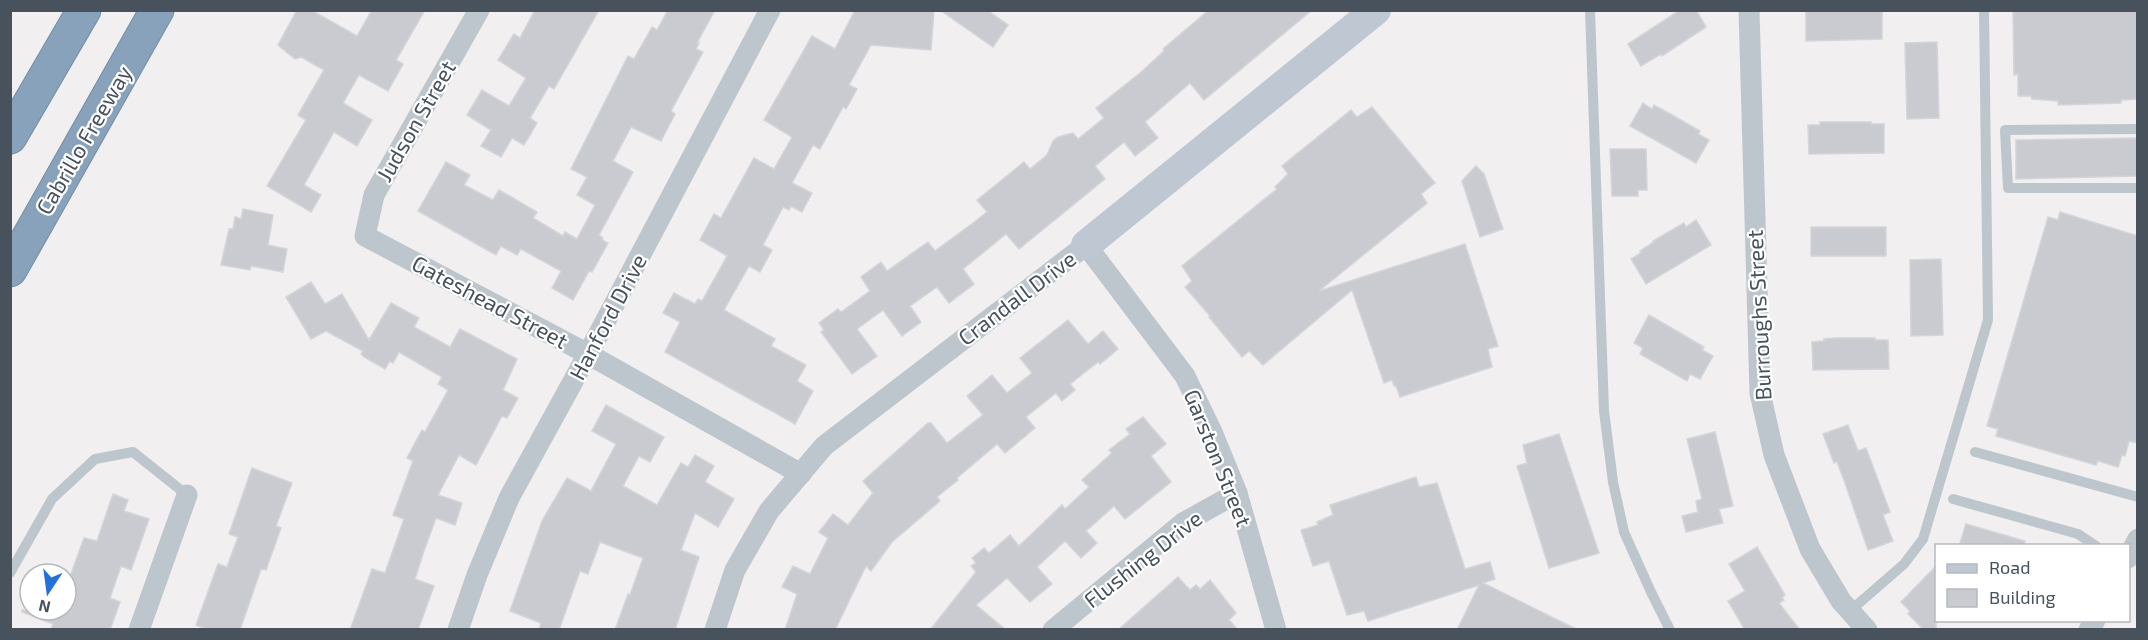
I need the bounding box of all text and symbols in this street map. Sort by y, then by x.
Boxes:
street label: Judson Street [370,55,460,186]
street label: Cabrillo Freeway [30,60,136,218]
street label: Burroughs Street [1741,229,1775,401]
street label: Crandall Drive [952,245,1080,350]
street label: Gateshead Street [408,249,573,353]
street label: Hanford Drive [563,249,651,384]
street label: Garston Street [1180,385,1258,530]
street label: Flushing Drive [1078,504,1207,612]
legend [1935,544,2130,622]
text: Road [1989,556,2030,578]
north arrow [18,562,78,622]
text: Building [1989,586,2056,608]
text: N [37,597,52,618]

